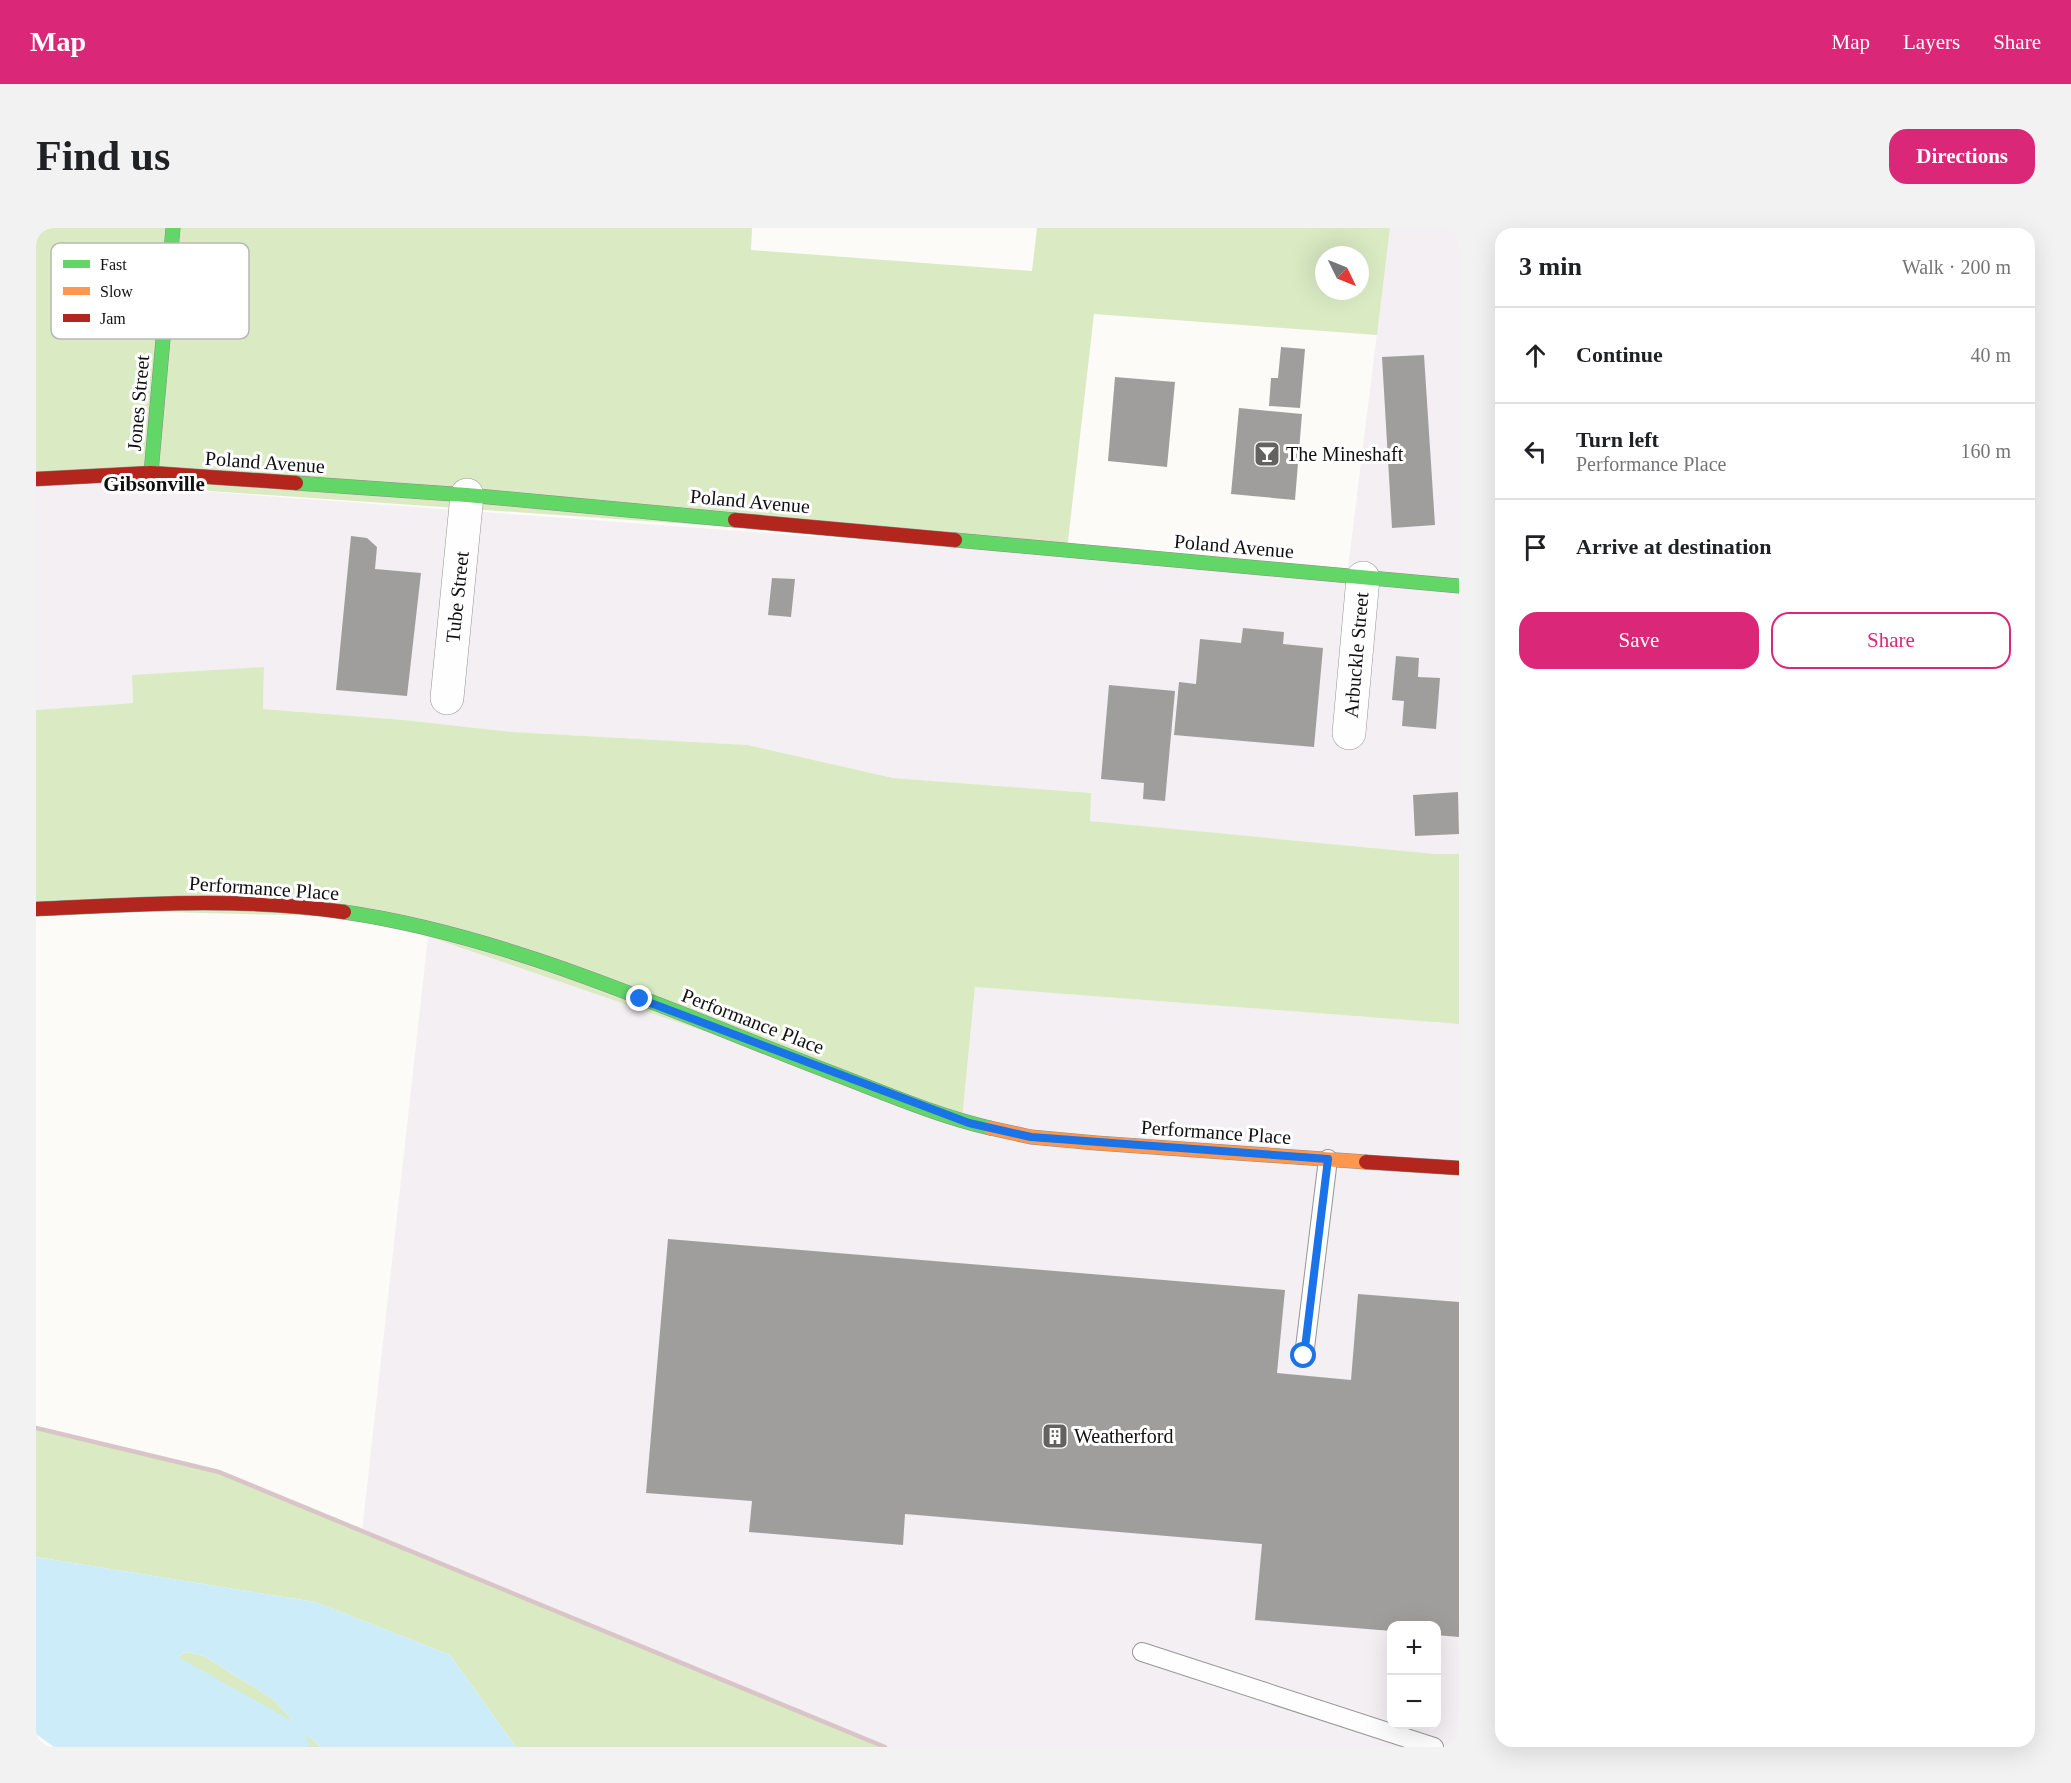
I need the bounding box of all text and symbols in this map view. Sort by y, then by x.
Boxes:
text: Map [30,26,86,57]
text: Map [1832,30,1870,54]
text: Layers [1903,30,1960,54]
text: Share [1993,30,2041,54]
button: Directions [1889,129,2035,184]
text: Find us [36,133,170,179]
legend [51,243,249,339]
north arrow [1315,246,1369,300]
text: 3 min [1519,252,1582,281]
text: Fast [100,256,127,273]
text: Walk · 200 m [1902,256,2011,278]
text: Slow [100,283,133,300]
text: Jam [100,310,126,327]
icon: ahead [1519,339,1552,372]
text: Continue [1576,342,1663,367]
text: 40 m [1970,344,2011,366]
street label: Jones Street [123,354,153,452]
text: Turn left [1576,427,1659,452]
icon: left [1519,435,1552,468]
bar icon: The Mineshaft [1252,439,1282,469]
text: 160 m [1960,440,2011,462]
place label: The Mineshaft [1286,443,1404,465]
street label: Poland Avenue [204,447,326,477]
text: Performance Place [1576,453,1726,475]
district label: Gibsonville [103,472,205,496]
street label: Poland Avenue [689,485,811,517]
street label: Poland Avenue [1173,530,1295,562]
icon: arrive [1519,531,1552,564]
text: Arrive at destination [1576,534,1772,559]
street label: Tube Street [441,550,473,644]
street label: Arbuckle Street [1340,591,1372,719]
button: Save [1519,612,1759,669]
button: Share [1771,612,2011,669]
street label: Performance Place [188,872,340,904]
street label: Performance Place [679,984,827,1058]
route end [626,985,652,1011]
street label: Performance Place [1140,1116,1292,1148]
route start [1290,1342,1316,1368]
building icon: Weatherford [1040,1421,1070,1451]
place label: Weatherford [1074,1425,1173,1447]
map controls [1387,1621,1441,1729]
button: + [1387,1621,1441,1675]
button: − [1387,1675,1441,1729]

